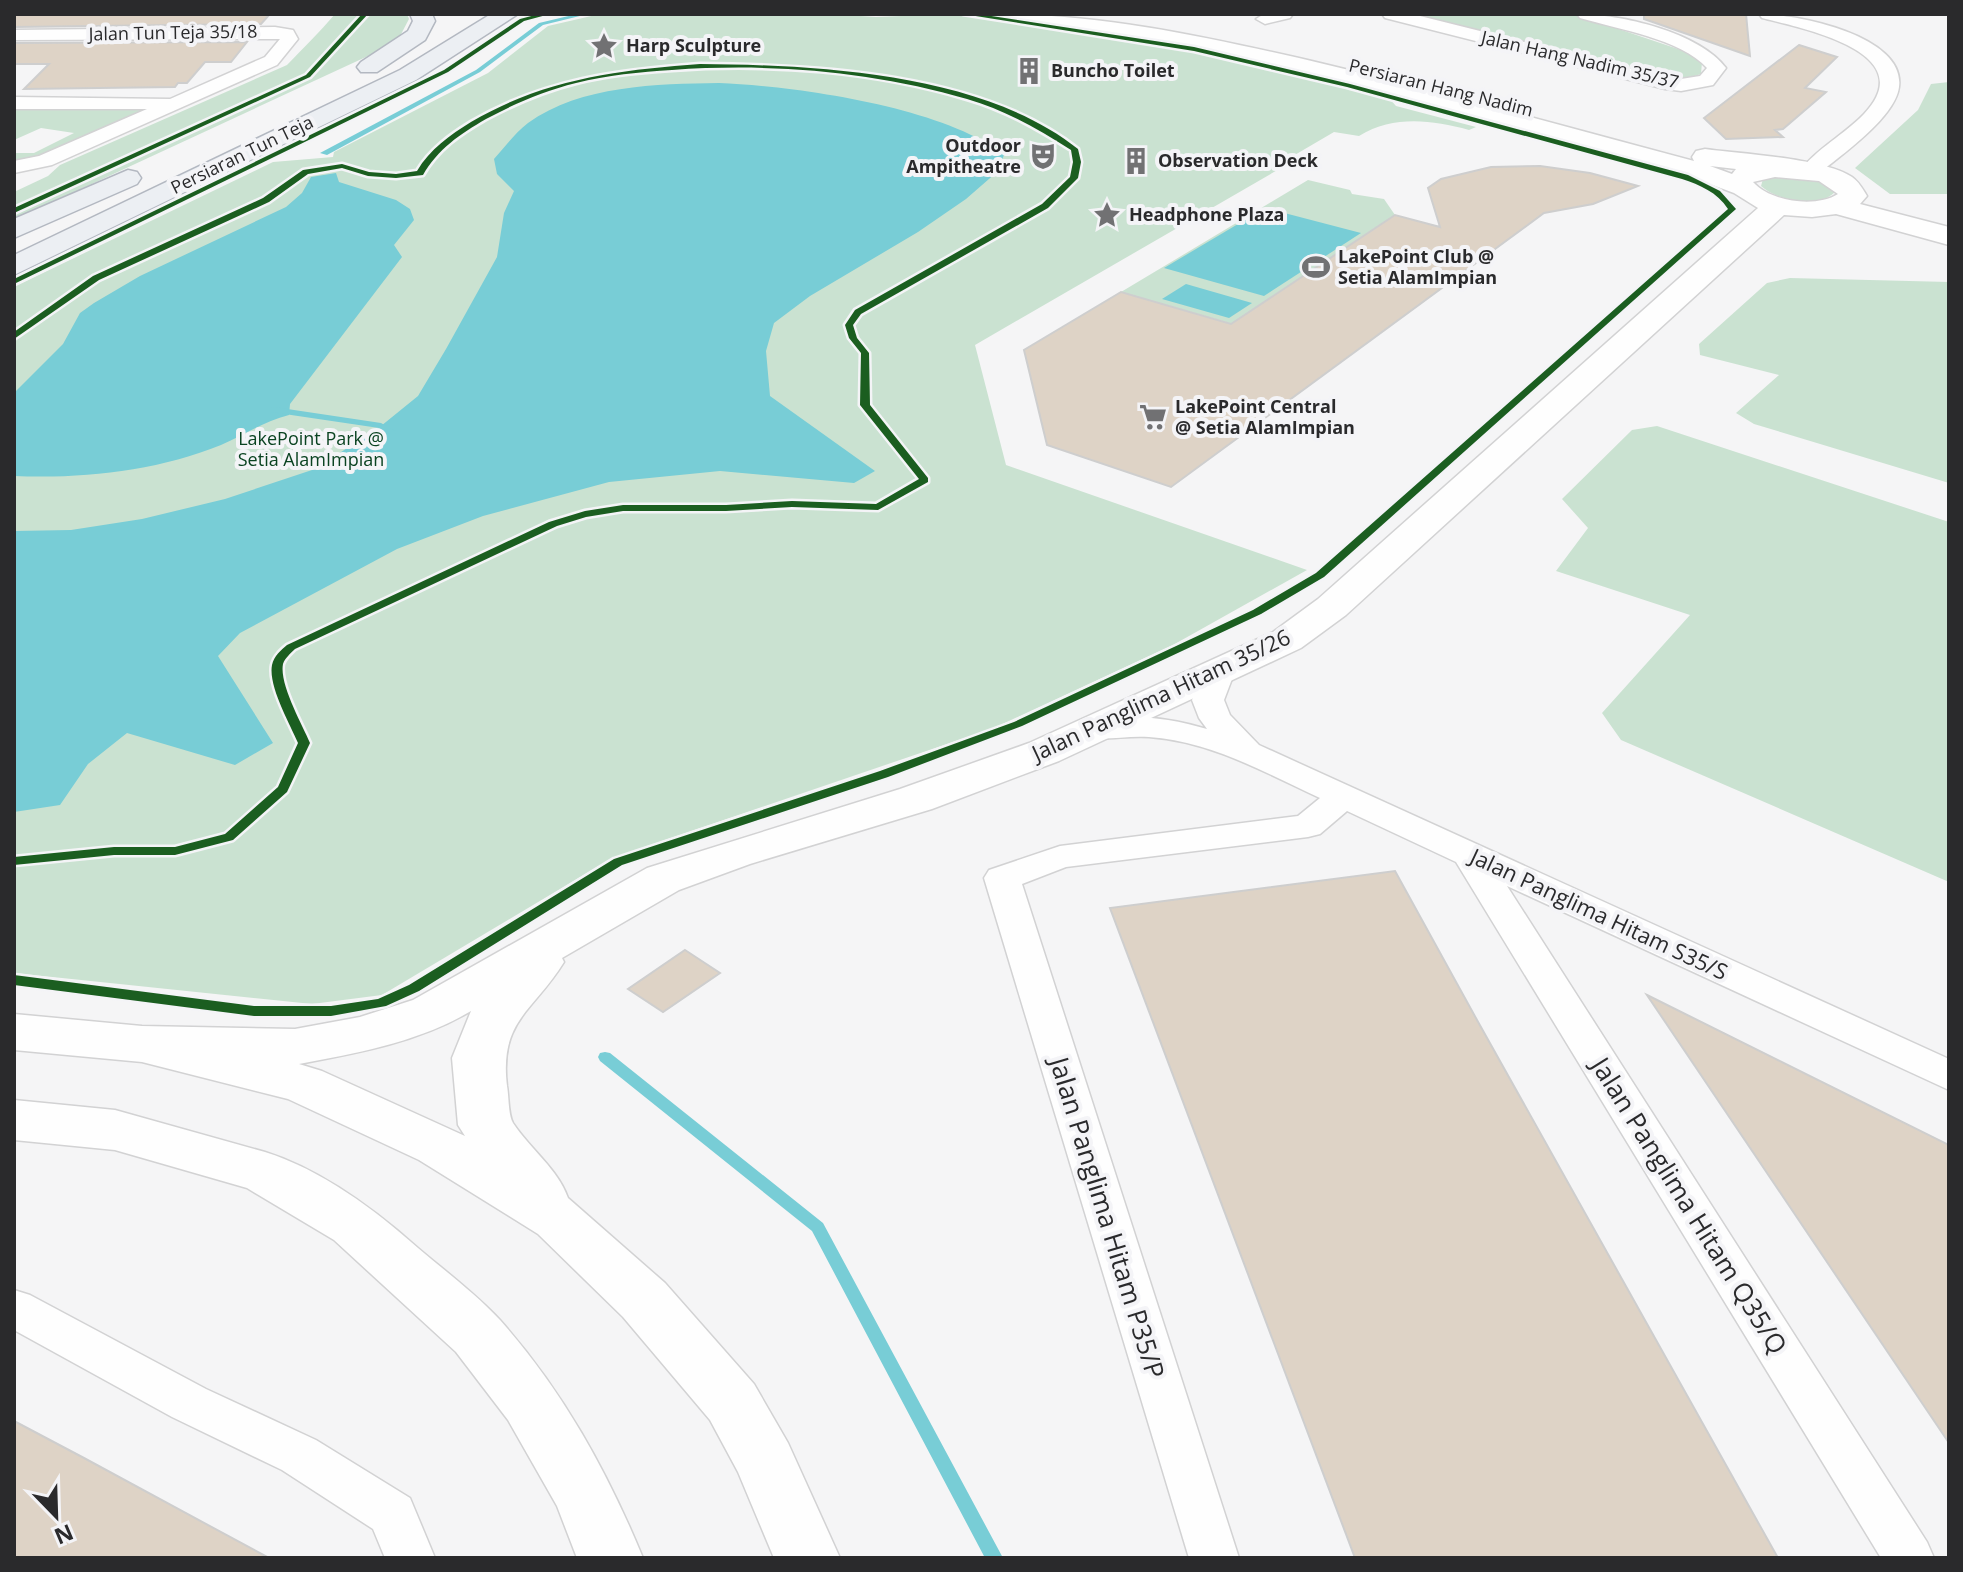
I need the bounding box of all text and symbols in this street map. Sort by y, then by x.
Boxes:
street label: Jalan Tun Teja 35/18 [86,19,258,46]
street label: Jalan Hang Nadim 35/37 [1477,24,1681,93]
place icon: Harp Sculpture [589,31,619,61]
place label: Harp Sculpture [626,33,761,57]
street label: Persiaran Hang Nadim [1347,53,1536,122]
building icon: Buncho Toilet [1014,56,1044,86]
place label: Buncho Toilet [1051,58,1175,82]
street label: Persiaran Tun Teja [166,109,317,199]
place label: Outdoor Ampitheatre [906,133,1021,178]
theatre icon: Outdoor Ampitheatre [1028,141,1058,171]
building icon: Observation Deck [1121,146,1151,176]
place label: Observation Deck [1158,148,1319,172]
place icon: Headphone Plaza [1092,200,1122,230]
place label: Headphone Plaza [1129,202,1285,226]
place label: LakePoint Club @ Setia AlamImpian [1338,244,1497,289]
sports icon: LakePoint Club @ Setia AlamImpian [1301,252,1331,282]
place label: LakePoint Central @ Setia AlamImpian [1175,394,1355,439]
supermarket icon: LakePoint Central @ Setia AlamImpian [1138,402,1168,432]
park label: LakePoint Park @ Setia AlamImpian [238,426,384,471]
street label: Jalan Panglima Hitam 35/26 [1025,621,1295,768]
street label: Jalan Panglima Hitam S35/S [1464,839,1733,986]
street label: Jalan Panglima Hitam Q35/Q [1582,1048,1796,1361]
street label: Jalan Panglima Hitam P35/P [1041,1050,1174,1383]
north arrow [16,1476,96,1556]
text: N [50,1518,78,1553]

